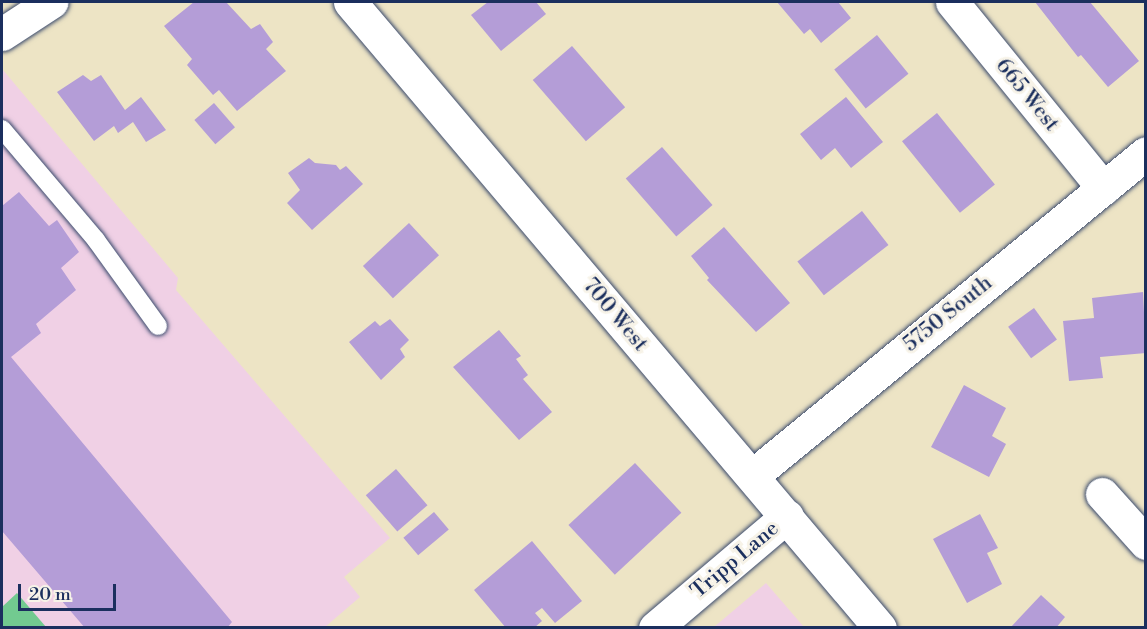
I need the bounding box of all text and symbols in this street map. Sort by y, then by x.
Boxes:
street label: 665 West [990,53,1064,137]
street label: 5750 South [899,271,997,357]
street label: 700 West [577,273,653,357]
street label: Tripp Lane [686,516,784,604]
scale bar [21,572,118,610]
text: 20 m [29,583,71,606]

